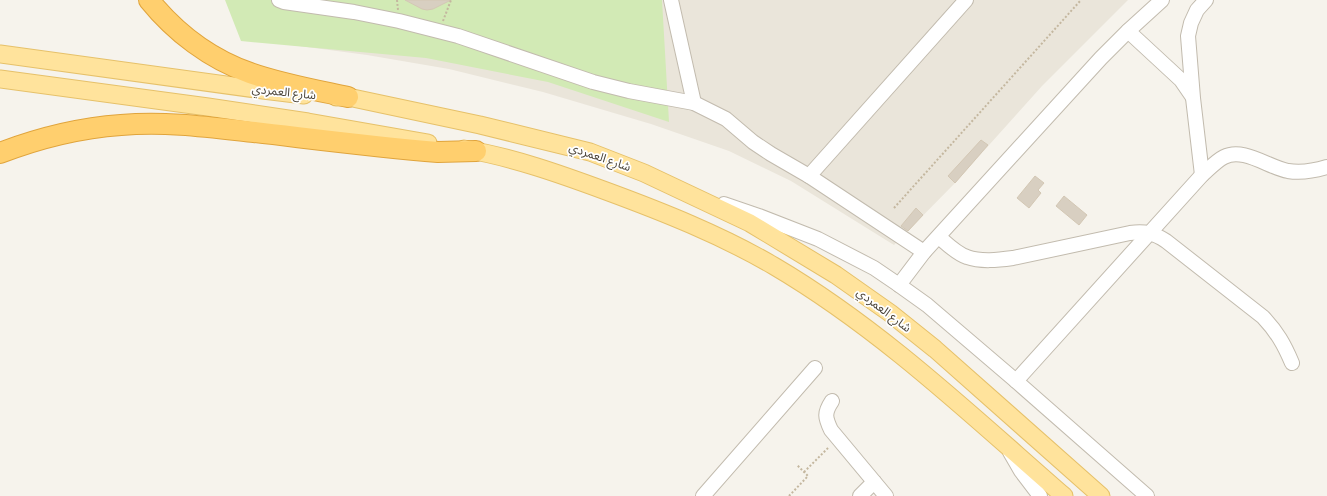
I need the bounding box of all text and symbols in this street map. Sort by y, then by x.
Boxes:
street label: شارع العمردي [251,82,317,105]
street label: شارع العمردي [566,140,633,177]
street label: شارع العمردي [852,285,914,337]

